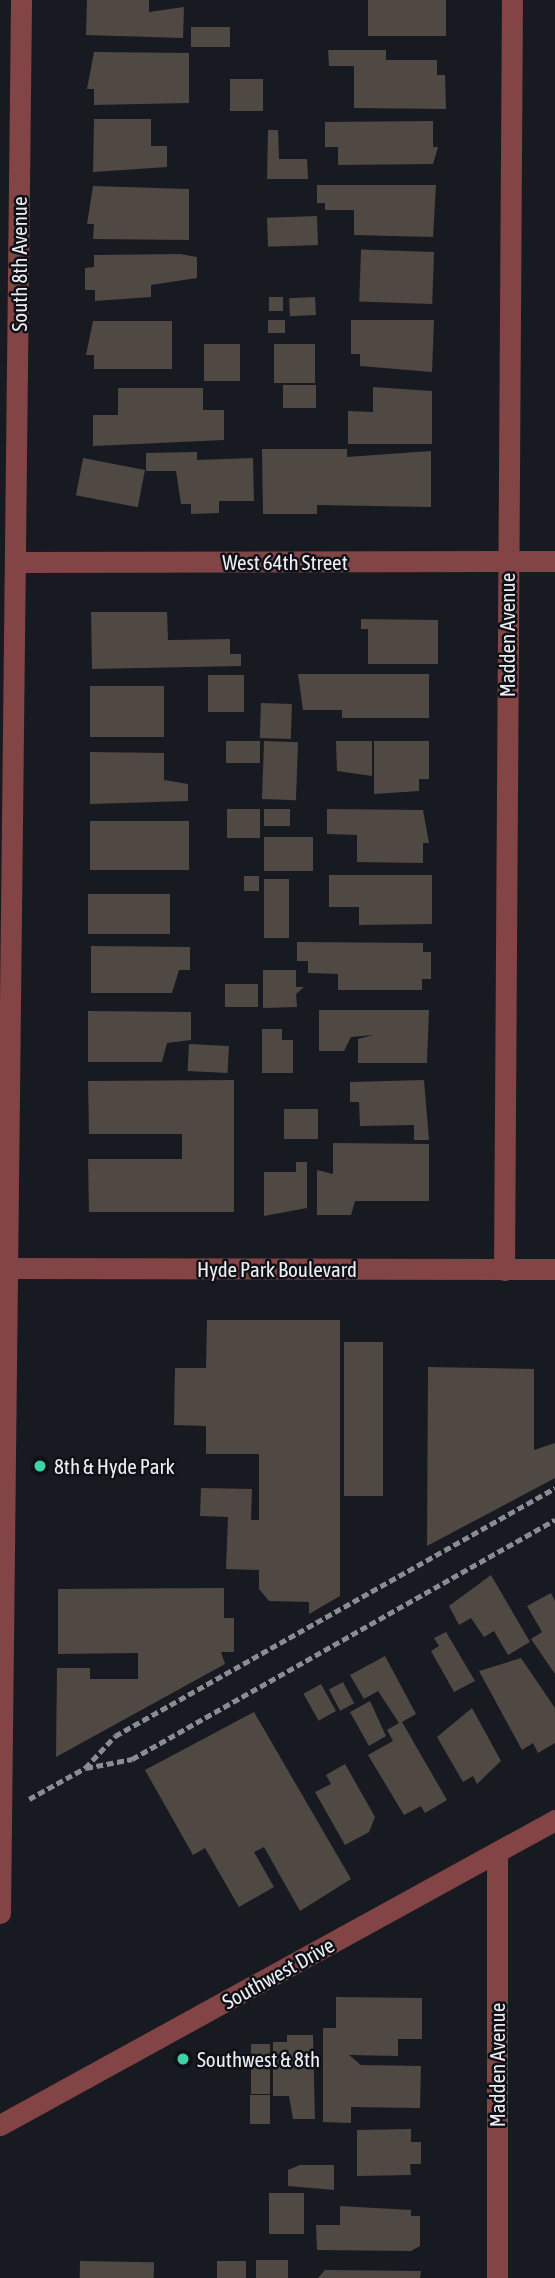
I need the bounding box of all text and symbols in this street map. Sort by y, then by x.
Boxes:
street label: South 8th Avenue [6,196,32,332]
street label: West 64th Street [222,549,348,575]
street label: Madden Avenue [494,573,520,697]
street label: Hyde Park Boulevard [197,1256,357,1282]
place label: 8th & Hyde Park [54,1453,175,1479]
marker: 8th & Hyde Park [32,1458,48,1474]
street label: Southwest Drive [218,1932,338,2014]
street label: Madden Avenue [484,2003,510,2127]
place label: Southwest & 8th [197,2046,320,2072]
marker: Southwest & 8th [175,2051,191,2067]

